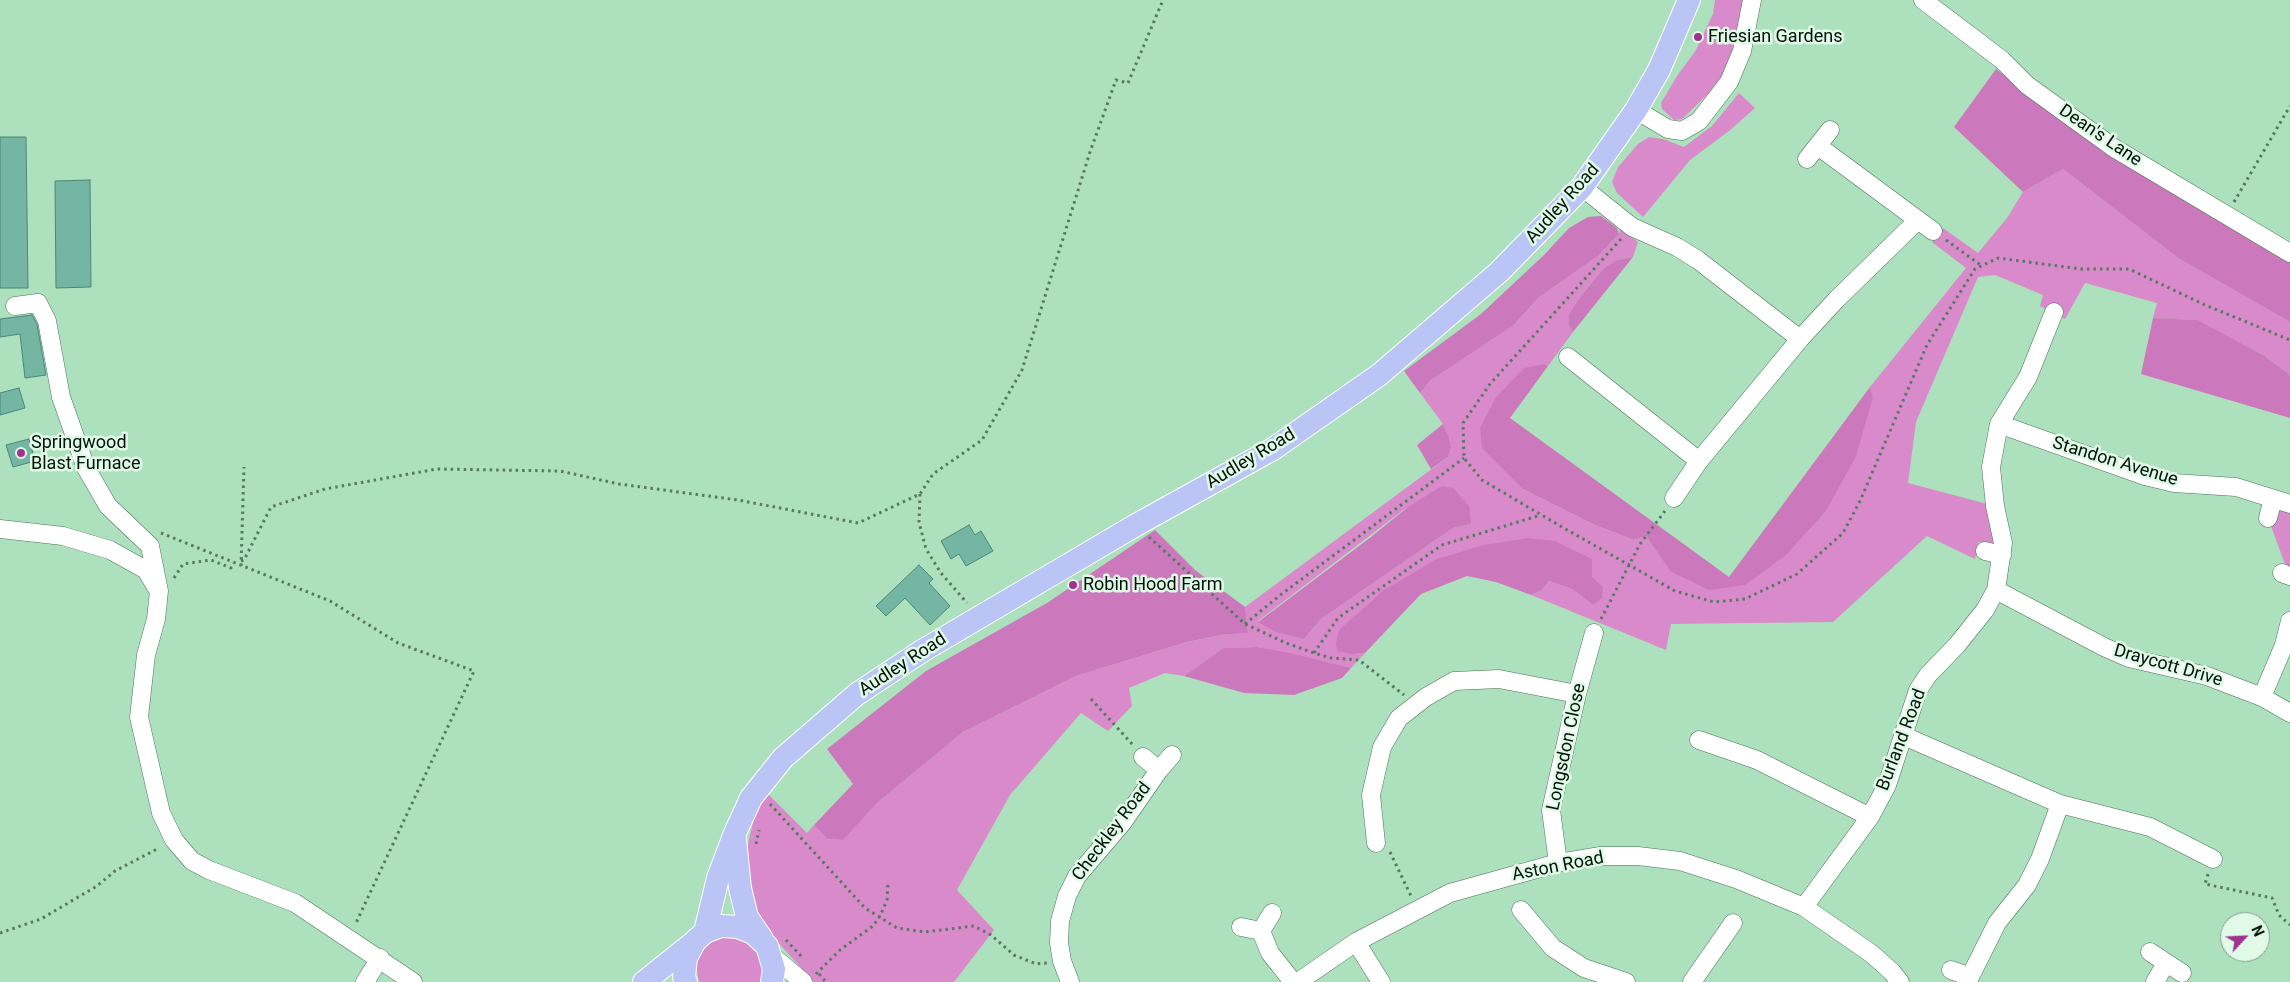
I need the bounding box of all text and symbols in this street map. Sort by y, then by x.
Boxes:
place label: Friesian Gardens [1708,26,1843,48]
marker: Friesian Gardens [1692,31,1704,43]
street label: Dean's Lane [2054,100,2146,172]
street label: Audley Road [1522,160,1604,248]
street label: Audley Road [1203,424,1299,494]
place label: Springwood Blast Furnace [31,432,141,474]
street label: Standon Avenue [2050,433,2180,491]
marker: Springwood Blast Furnace [15,447,27,459]
place label: Robin Hood Farm [1083,574,1223,596]
marker: Robin Hood Farm [1067,579,1079,591]
street label: Audley Road [855,629,951,701]
street label: Draycott Drive [2111,640,2225,692]
street label: Longsdon Close [1543,682,1591,812]
street label: Burland Road [1873,686,1931,794]
street label: Checkley Road [1068,778,1156,886]
street label: Aston Road [1510,848,1606,886]
north arrow [2220,912,2270,962]
text: N [2248,923,2267,939]

